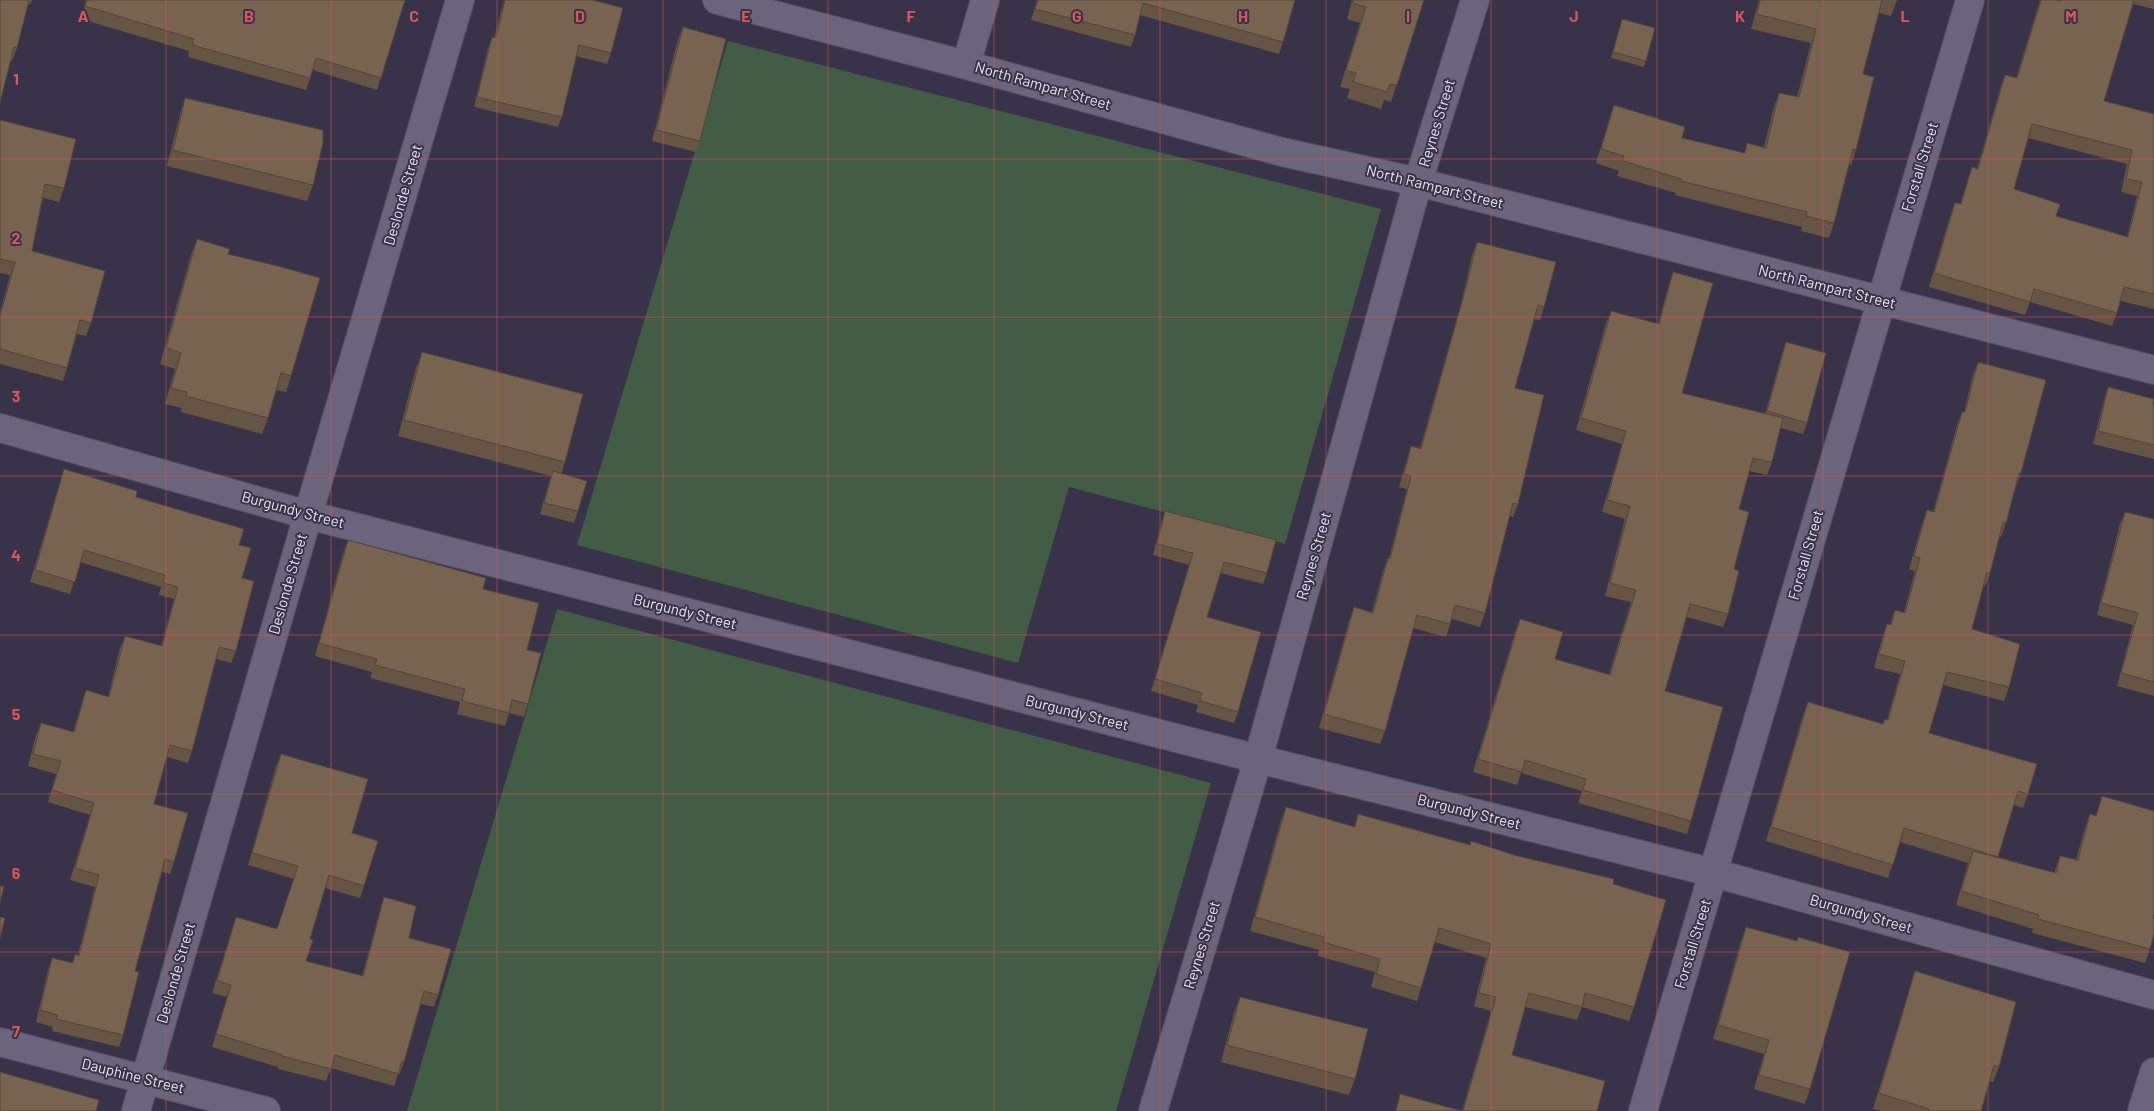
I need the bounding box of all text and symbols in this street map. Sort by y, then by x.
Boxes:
text: A [78,6,89,25]
text: B [244,6,254,25]
text: C [409,6,419,25]
text: D [575,6,585,25]
text: E [741,6,751,25]
text: F [907,6,916,25]
text: G [1072,6,1082,25]
text: H [1238,6,1248,25]
text: I [1406,6,1410,25]
text: J [1569,6,1579,25]
text: K [1735,6,1745,25]
text: L [1900,6,1910,25]
text: M [2065,6,2077,25]
street label: North Rampart Street [973,57,1113,113]
text: 1 [13,69,19,88]
street label: Reynes Street [1414,77,1458,169]
street label: Forstall Street [1897,120,1941,214]
street label: Deslonde Street [379,142,425,247]
street label: North Rampart Street [1365,160,1506,212]
text: 2 [12,228,21,247]
street label: North Rampart Street [1757,260,1898,312]
text: 3 [12,386,20,405]
street label: Burgundy Street [240,487,347,531]
street label: Forstall Street [1784,508,1826,602]
street label: Reynes Street [1292,510,1334,602]
street label: Deslonde Street [264,531,310,636]
text: 4 [11,545,21,564]
street label: Burgundy Street [632,590,739,633]
street label: Burgundy Street [1024,691,1131,734]
text: 5 [12,704,21,723]
street label: Burgundy Street [1416,790,1523,833]
text: 6 [12,863,21,882]
street label: Burgundy Street [1808,890,1915,936]
street label: Forstall Street [1670,897,1714,991]
street label: Reynes Street [1179,899,1223,991]
street label: Deslonde Street [152,920,198,1025]
text: 7 [12,1021,20,1040]
street label: Dauphine Street [80,1054,186,1096]

